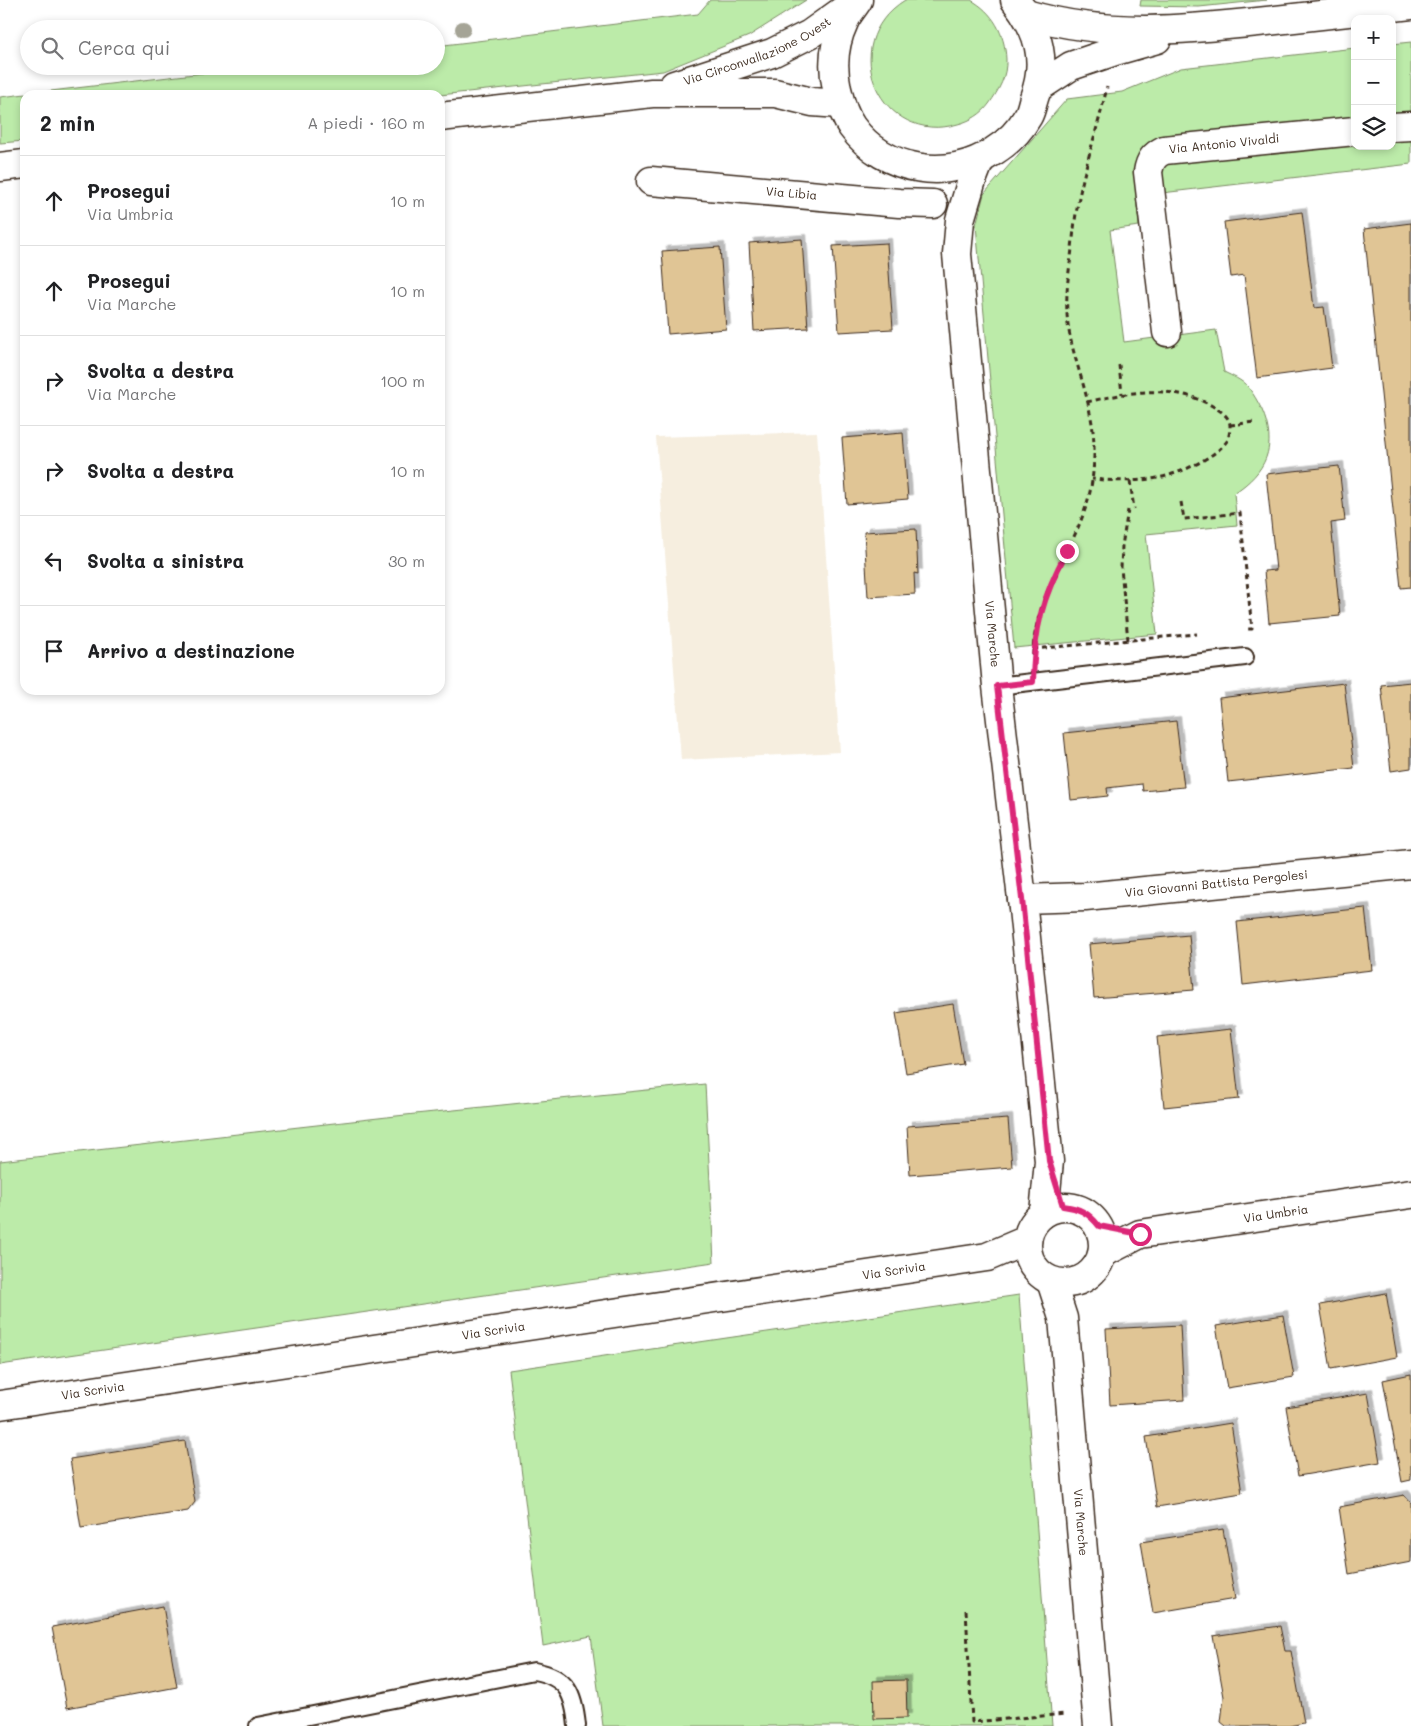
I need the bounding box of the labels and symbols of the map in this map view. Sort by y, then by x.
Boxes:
street label: Via Circonvallazione Ovest [681,13,834,88]
street label: Via Antonio Vivaldi [1168,130,1280,156]
street label: Via Libia [765,182,818,203]
route end [1056,540,1079,563]
street label: Via Marche [982,600,1004,668]
street label: Via Giovanni Battista Pergolesi [1124,866,1308,900]
street label: Via Umbria [1242,1200,1309,1226]
route start [1129,1223,1152,1246]
street label: Via Scrivia [861,1257,927,1283]
street label: Via Scrivia [461,1317,526,1343]
street label: Via Scrivia [60,1377,126,1403]
street label: Via Marche [1071,1488,1092,1556]

